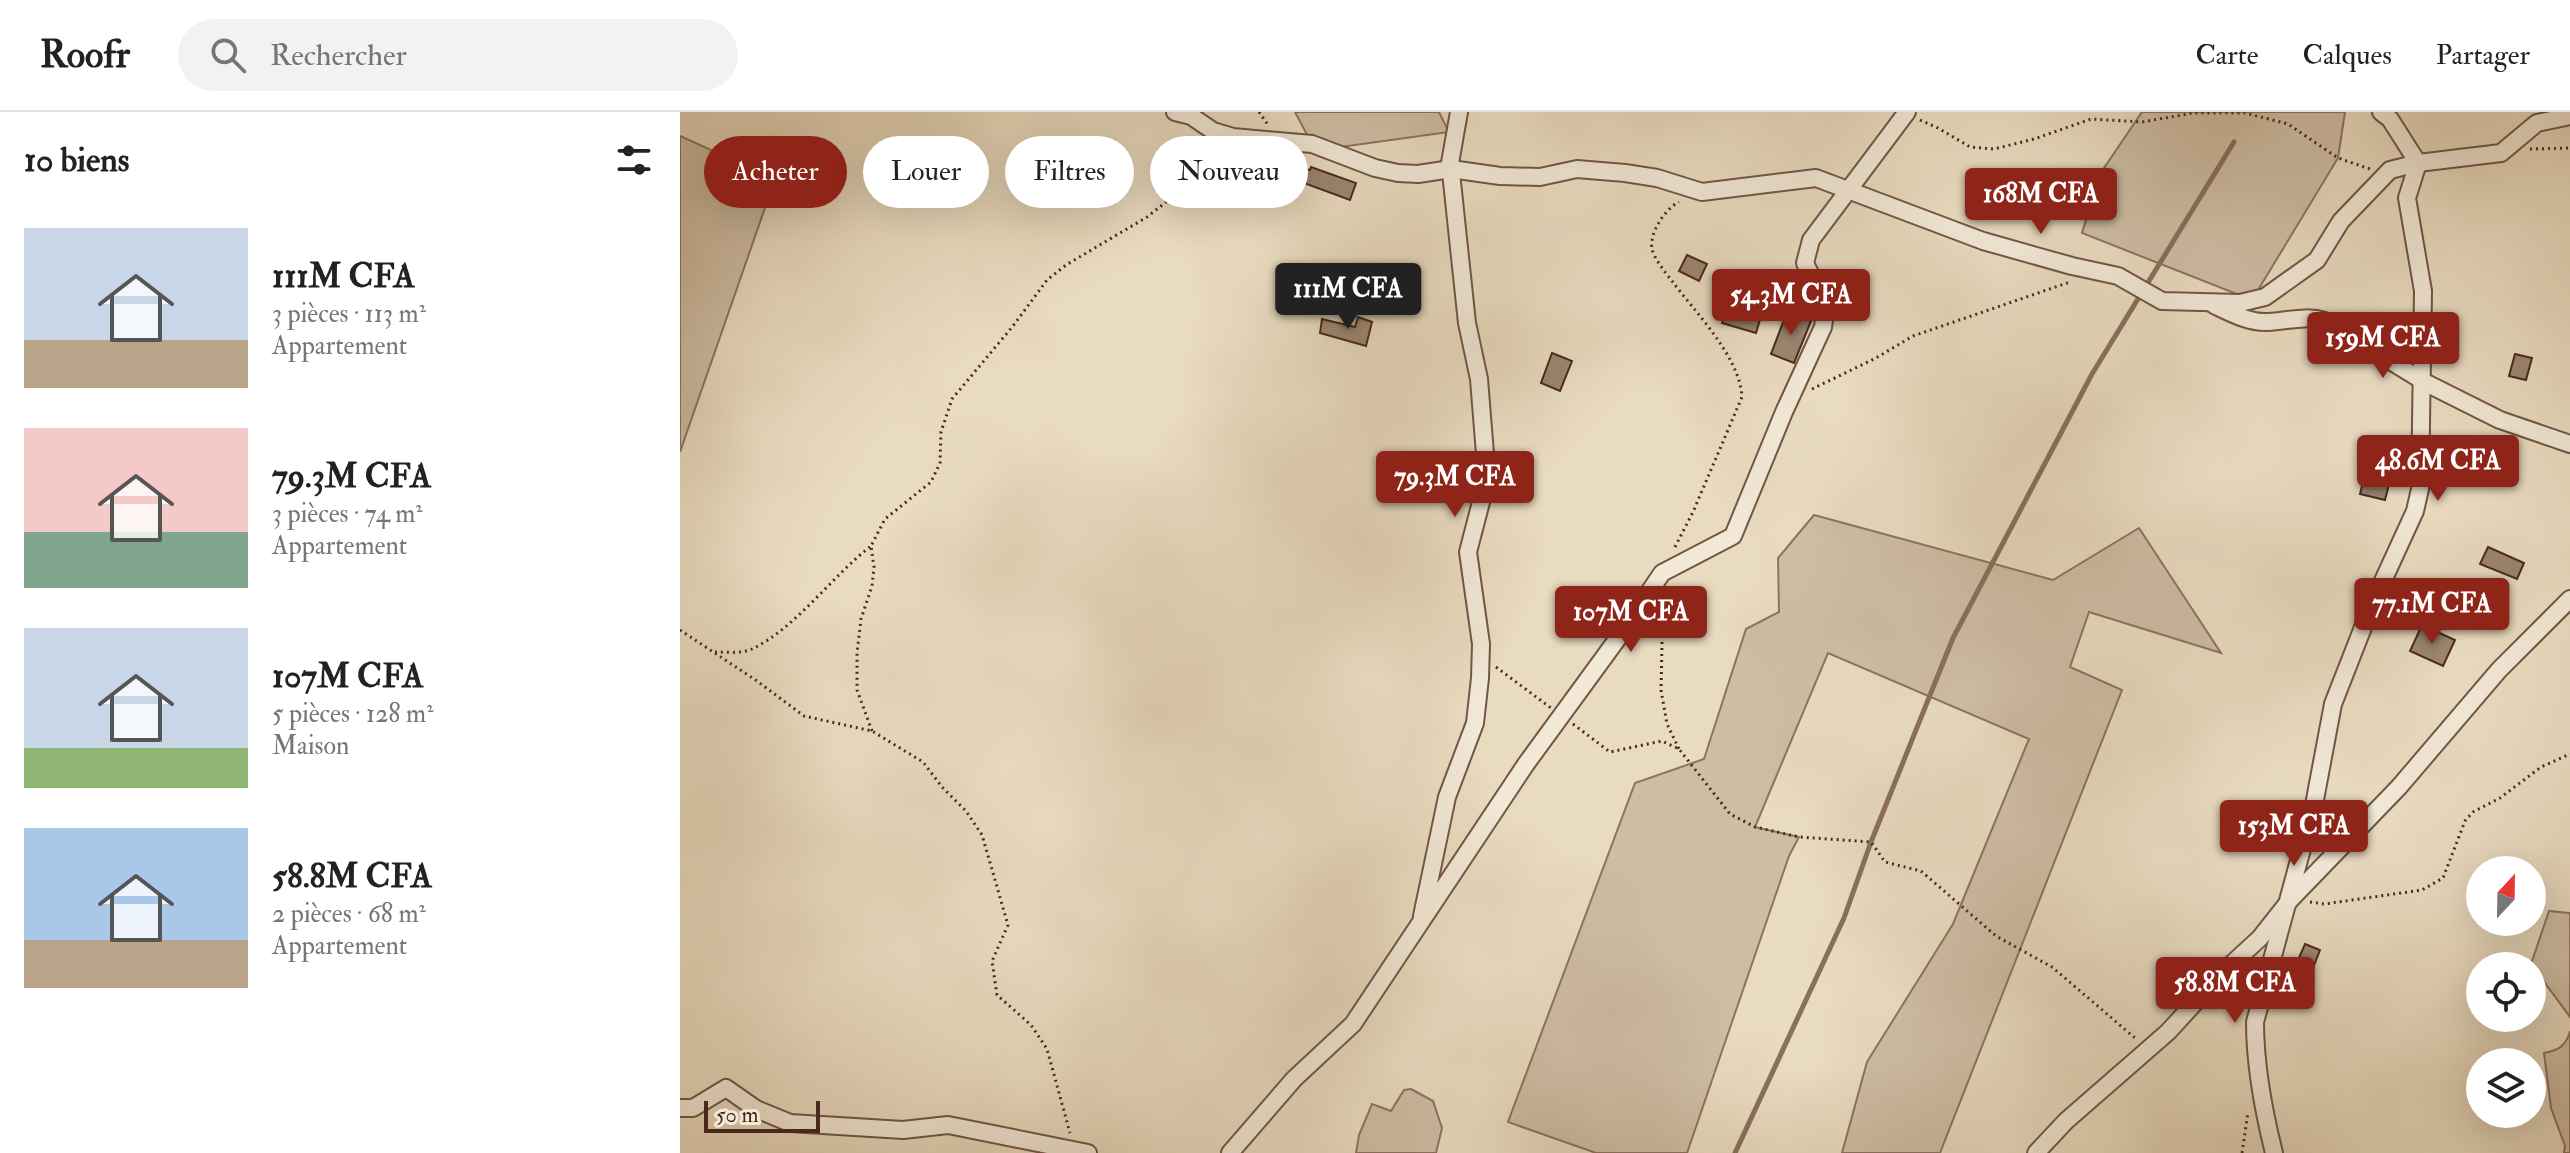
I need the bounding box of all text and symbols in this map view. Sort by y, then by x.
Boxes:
search box [178,19,738,91]
text: Roofr [40,31,130,79]
icon: search [206,33,250,77]
text: Rechercher [270,37,407,74]
text: Carte [2195,38,2259,73]
text: Calques [2303,38,2392,73]
text: Partager [2436,38,2530,73]
chip: Acheter [704,136,847,208]
chip: Louer [863,136,989,208]
chip: Filtres [1005,136,1134,208]
chip: Nouveau [1150,136,1308,208]
icon: filters [612,138,656,182]
text: 10 biens [24,139,129,182]
pin: 168M CFA [1958,168,2124,236]
text: 168M CFA [1983,178,2099,210]
text: 111M CFA [272,255,415,298]
icon: home [88,260,184,356]
pin: 111M CFA [1265,263,1431,331]
pin: 54.3M CFA [1699,269,1883,337]
text: 111M CFA [1293,273,1403,305]
text: 54.3M CFA [1730,279,1852,311]
text: 3 pièces · 113 m² [272,298,426,330]
pin: 159M CFA [2300,312,2466,380]
text: 159M CFA [2325,322,2441,354]
text: Appartement [272,330,407,362]
pin: 48.6M CFA [2346,435,2530,503]
text: 48.6M CFA [2375,445,2501,477]
pin: 79.3M CFA [1363,451,1547,519]
text: 79.3M CFA [272,455,431,498]
icon: home [88,460,184,556]
text: 79.3M CFA [1394,461,1516,493]
text: 3 pièces · 74 m² [272,498,423,530]
text: Appartement [272,530,407,562]
pin: 77.1M CFA [2340,578,2524,646]
pin: 107M CFA [1548,586,1714,654]
text: 77.1M CFA [2372,588,2492,620]
text: 107M CFA [1573,596,1689,628]
text: 107M CFA [272,655,424,698]
icon: home [88,660,184,756]
text: 5 pièces · 128 m² [272,698,434,730]
text: Maison [272,730,349,762]
pin: 153M CFA [2211,800,2377,868]
text: 153M CFA [2238,810,2350,842]
text: 58.8M CFA [272,855,432,898]
north arrow [2466,856,2546,936]
map controls [2466,856,2546,1128]
icon: home [88,860,184,956]
text: 2 pièces · 68 m² [272,898,426,930]
text: Appartement [272,930,407,962]
button: locate [2466,952,2546,1032]
pin: 58.8M CFA [2143,957,2327,1025]
text: 58.8M CFA [2174,967,2296,999]
button: layers [2466,1048,2546,1128]
scale bar [704,1097,820,1133]
text: 50 m [716,1101,758,1129]

